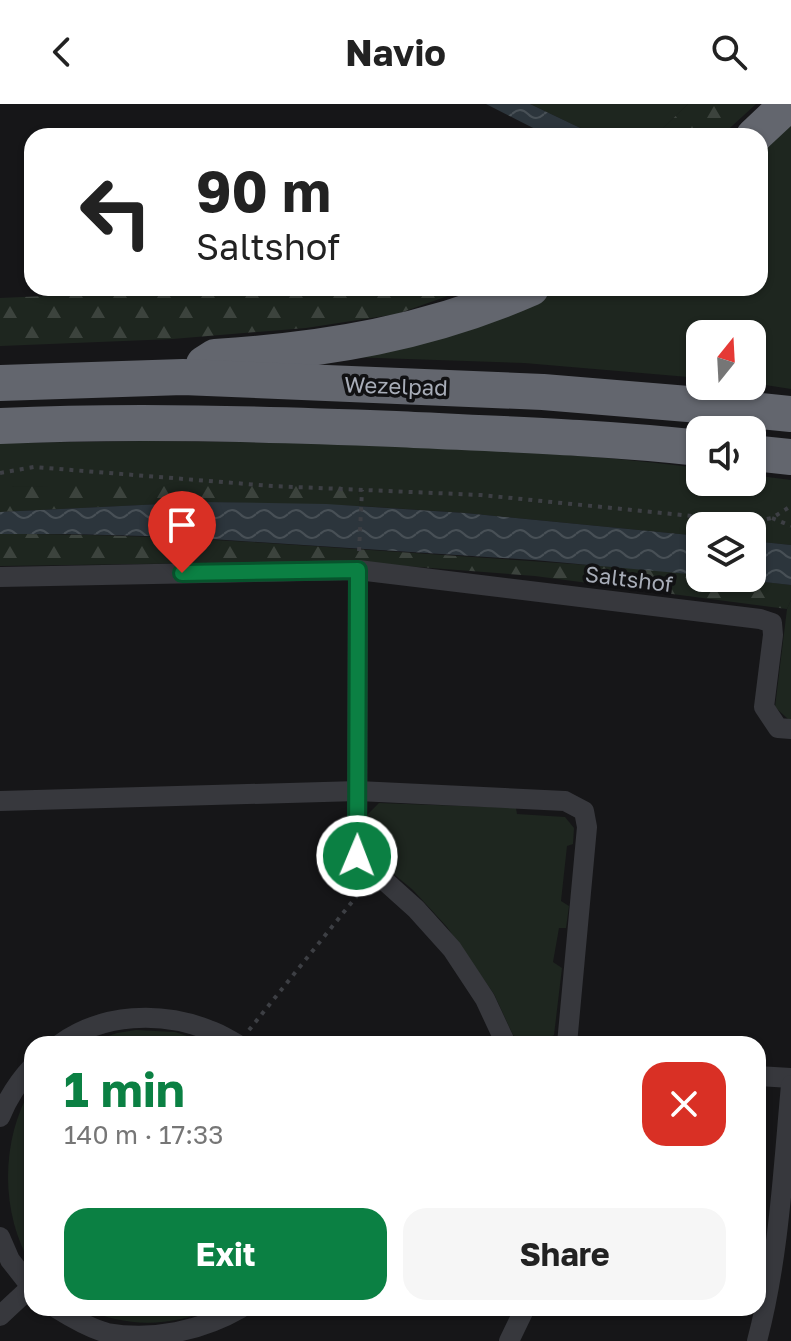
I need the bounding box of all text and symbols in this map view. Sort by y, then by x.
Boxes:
icon: back [40,30,84,74]
icon: search [707,30,751,74]
text: Navio [345,31,446,74]
text: 90 m [196,157,331,224]
icon: left [64,160,168,264]
text: Saltshof [196,225,340,268]
north arrow [686,320,766,400]
map controls [686,320,766,592]
street label: Wezelpad [344,370,448,401]
button: sound [686,416,766,496]
pin [148,491,216,573]
icon: arrive [160,503,204,547]
button: layers [686,512,766,592]
street label: Saltshof [584,560,674,597]
position arrow [315,814,399,898]
text: 1 min [64,1060,185,1118]
button: close [642,1062,726,1146]
text: 140 m · 17:33 [64,1119,224,1150]
button: Exit [64,1208,387,1300]
button: Share [403,1208,726,1300]

